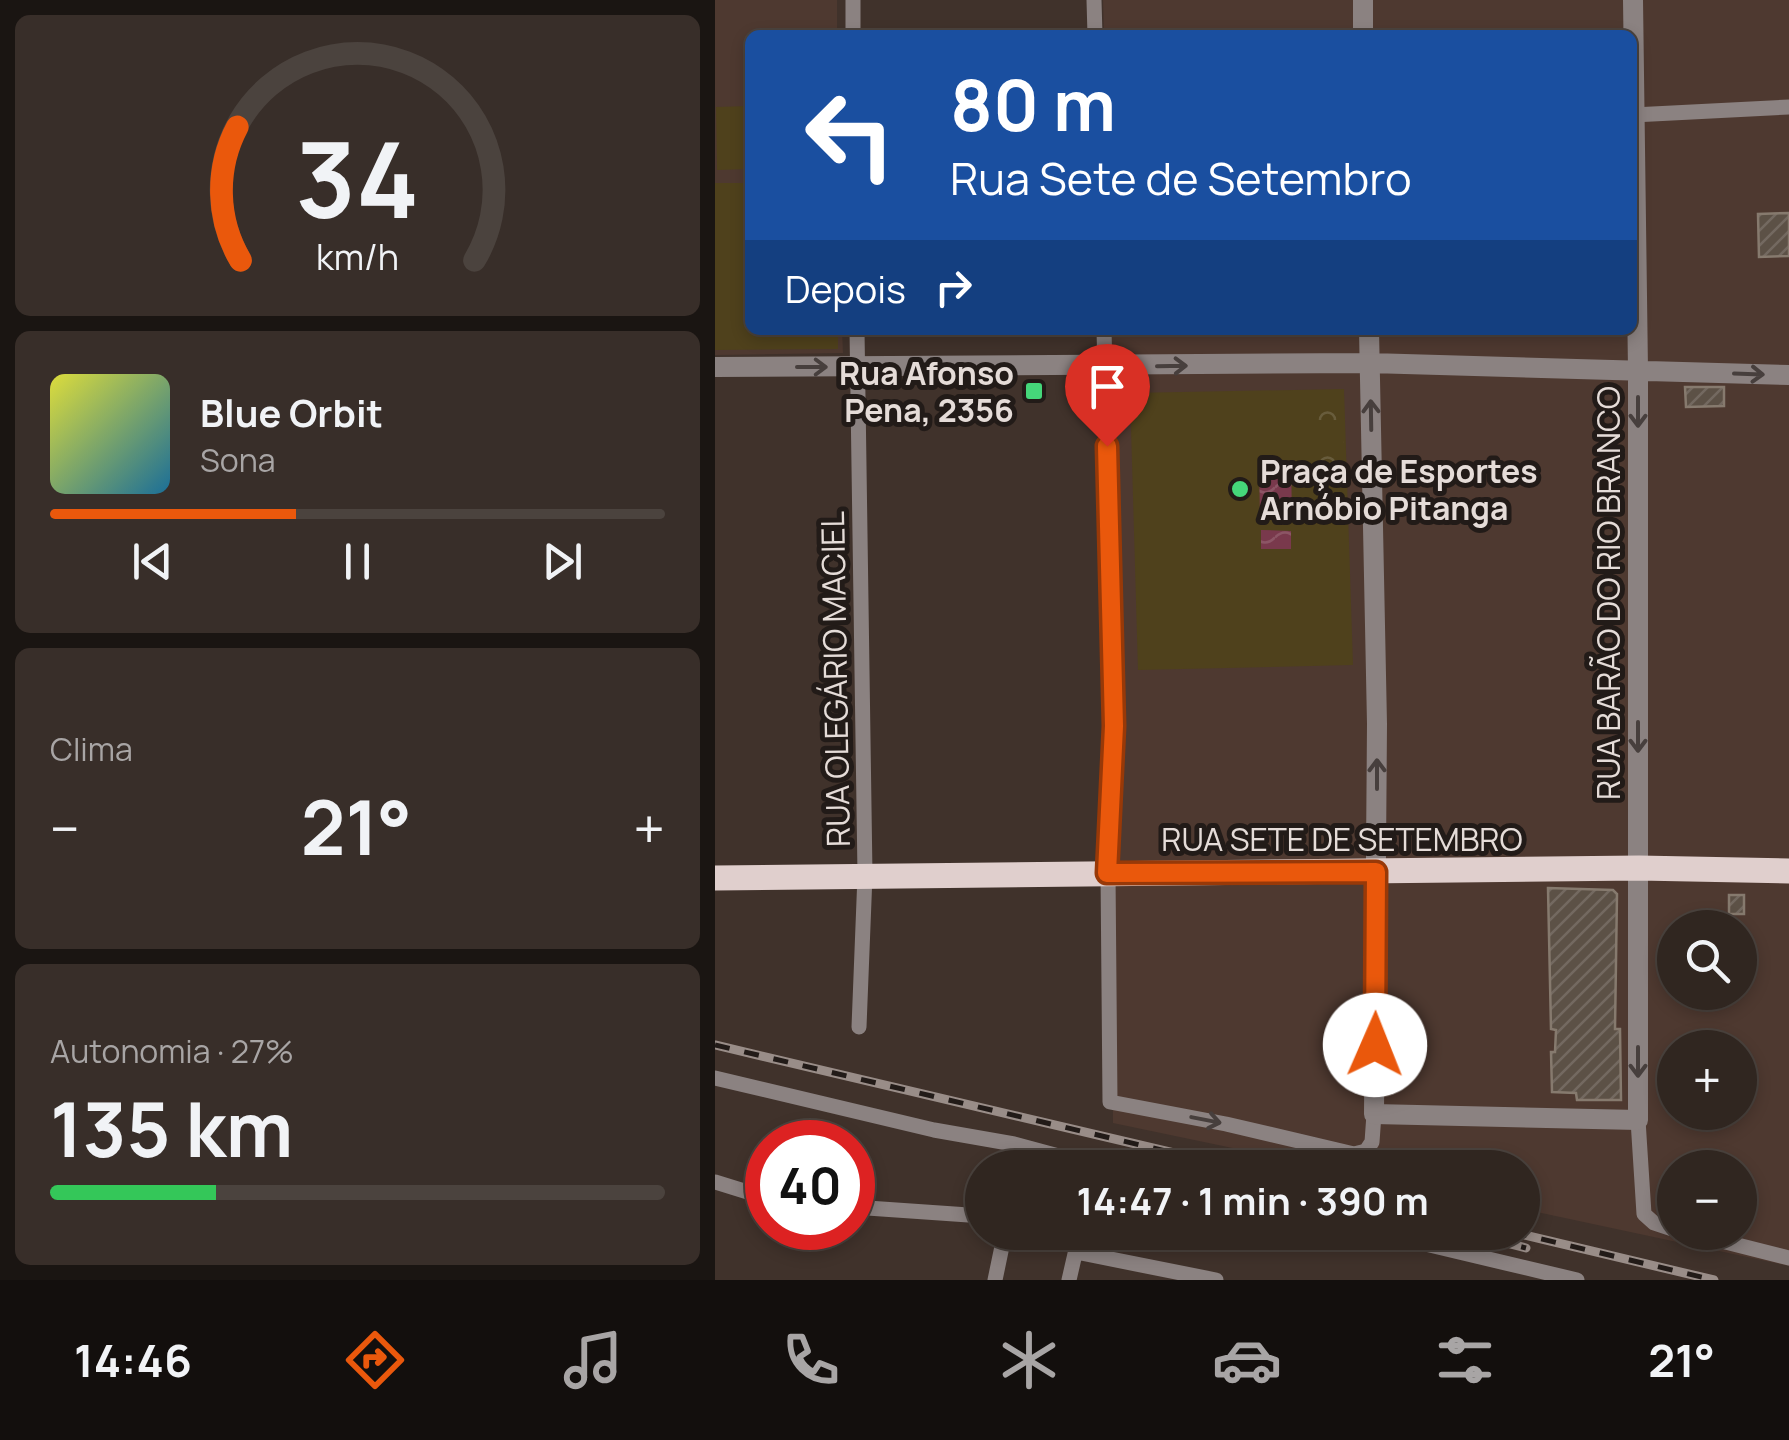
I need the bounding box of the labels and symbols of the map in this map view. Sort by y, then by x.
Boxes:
pin [1065,344,1150,447]
place label: Rua Afonso Pena, 2356 [839,351,1014,432]
one-way arrow [1156,356,1188,375]
one-way arrow [796,358,828,376]
one-way arrow [1732,364,1764,383]
marker: Rua Afonso Pena, 2356 [1023,380,1045,402]
street label: RUA BARÃO DO RIO BRANCO [1586,386,1630,800]
one-way arrow [1628,396,1648,428]
one-way arrow [1362,399,1380,432]
place label: Praça de Esportes Arnóbio Pitanga [1260,449,1538,530]
marker: Praça de Esportes Arnóbio Pitanga [1229,478,1251,500]
street label: RUA OLEGÁRIO MACIEL [810,511,860,847]
one-way arrow [1628,720,1648,753]
one-way arrow [1368,759,1386,792]
street label: RUA SETE DE SETEMBRO [1161,817,1523,861]
position arrow [1323,993,1427,1097]
one-way arrow [1628,1046,1648,1078]
one-way arrow [1189,1111,1222,1130]
speed limit sign: 40 [745,1120,875,1250]

